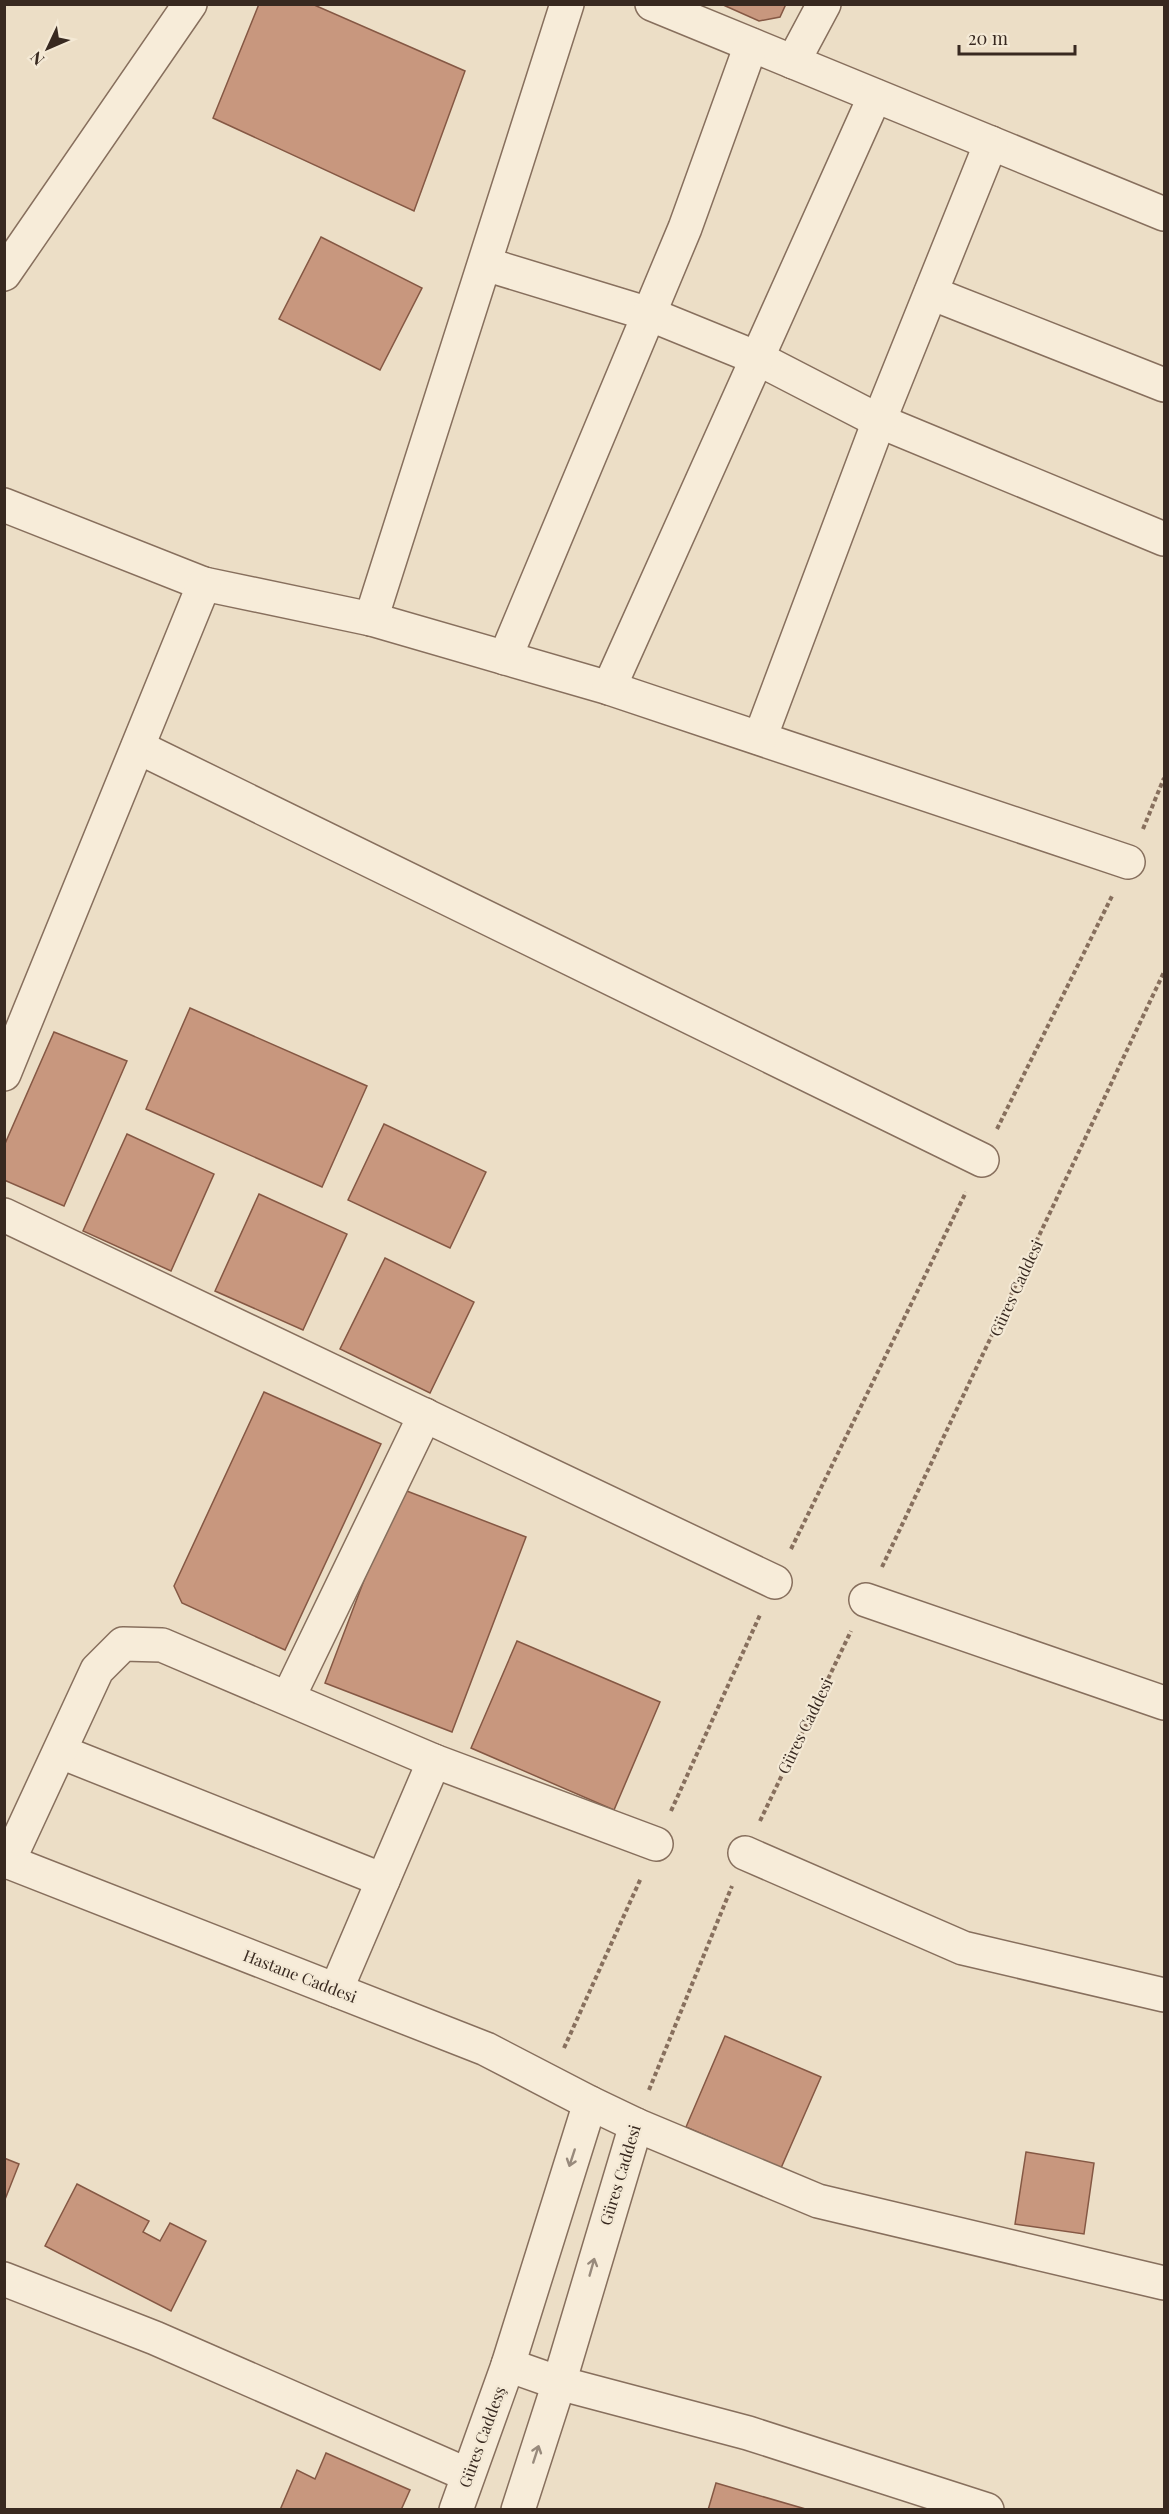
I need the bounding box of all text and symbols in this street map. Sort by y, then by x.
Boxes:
north arrow [18,18,78,78]
scale bar [959,18,1074,56]
text: 20 m [968,26,1008,50]
text: N [25,47,48,70]
street label: Güres Caddesi [984,1236,1047,1339]
street label: Güres Caddesi [772,1674,837,1777]
street label: Hastane Caddesi [240,1944,360,2007]
street label: Güres Caddesi [594,2122,645,2228]
one-way arrow [565,2148,576,2167]
one-way arrow [587,2258,598,2277]
street label: Güres Caddesş [453,2383,510,2490]
one-way arrow [531,2445,542,2464]

